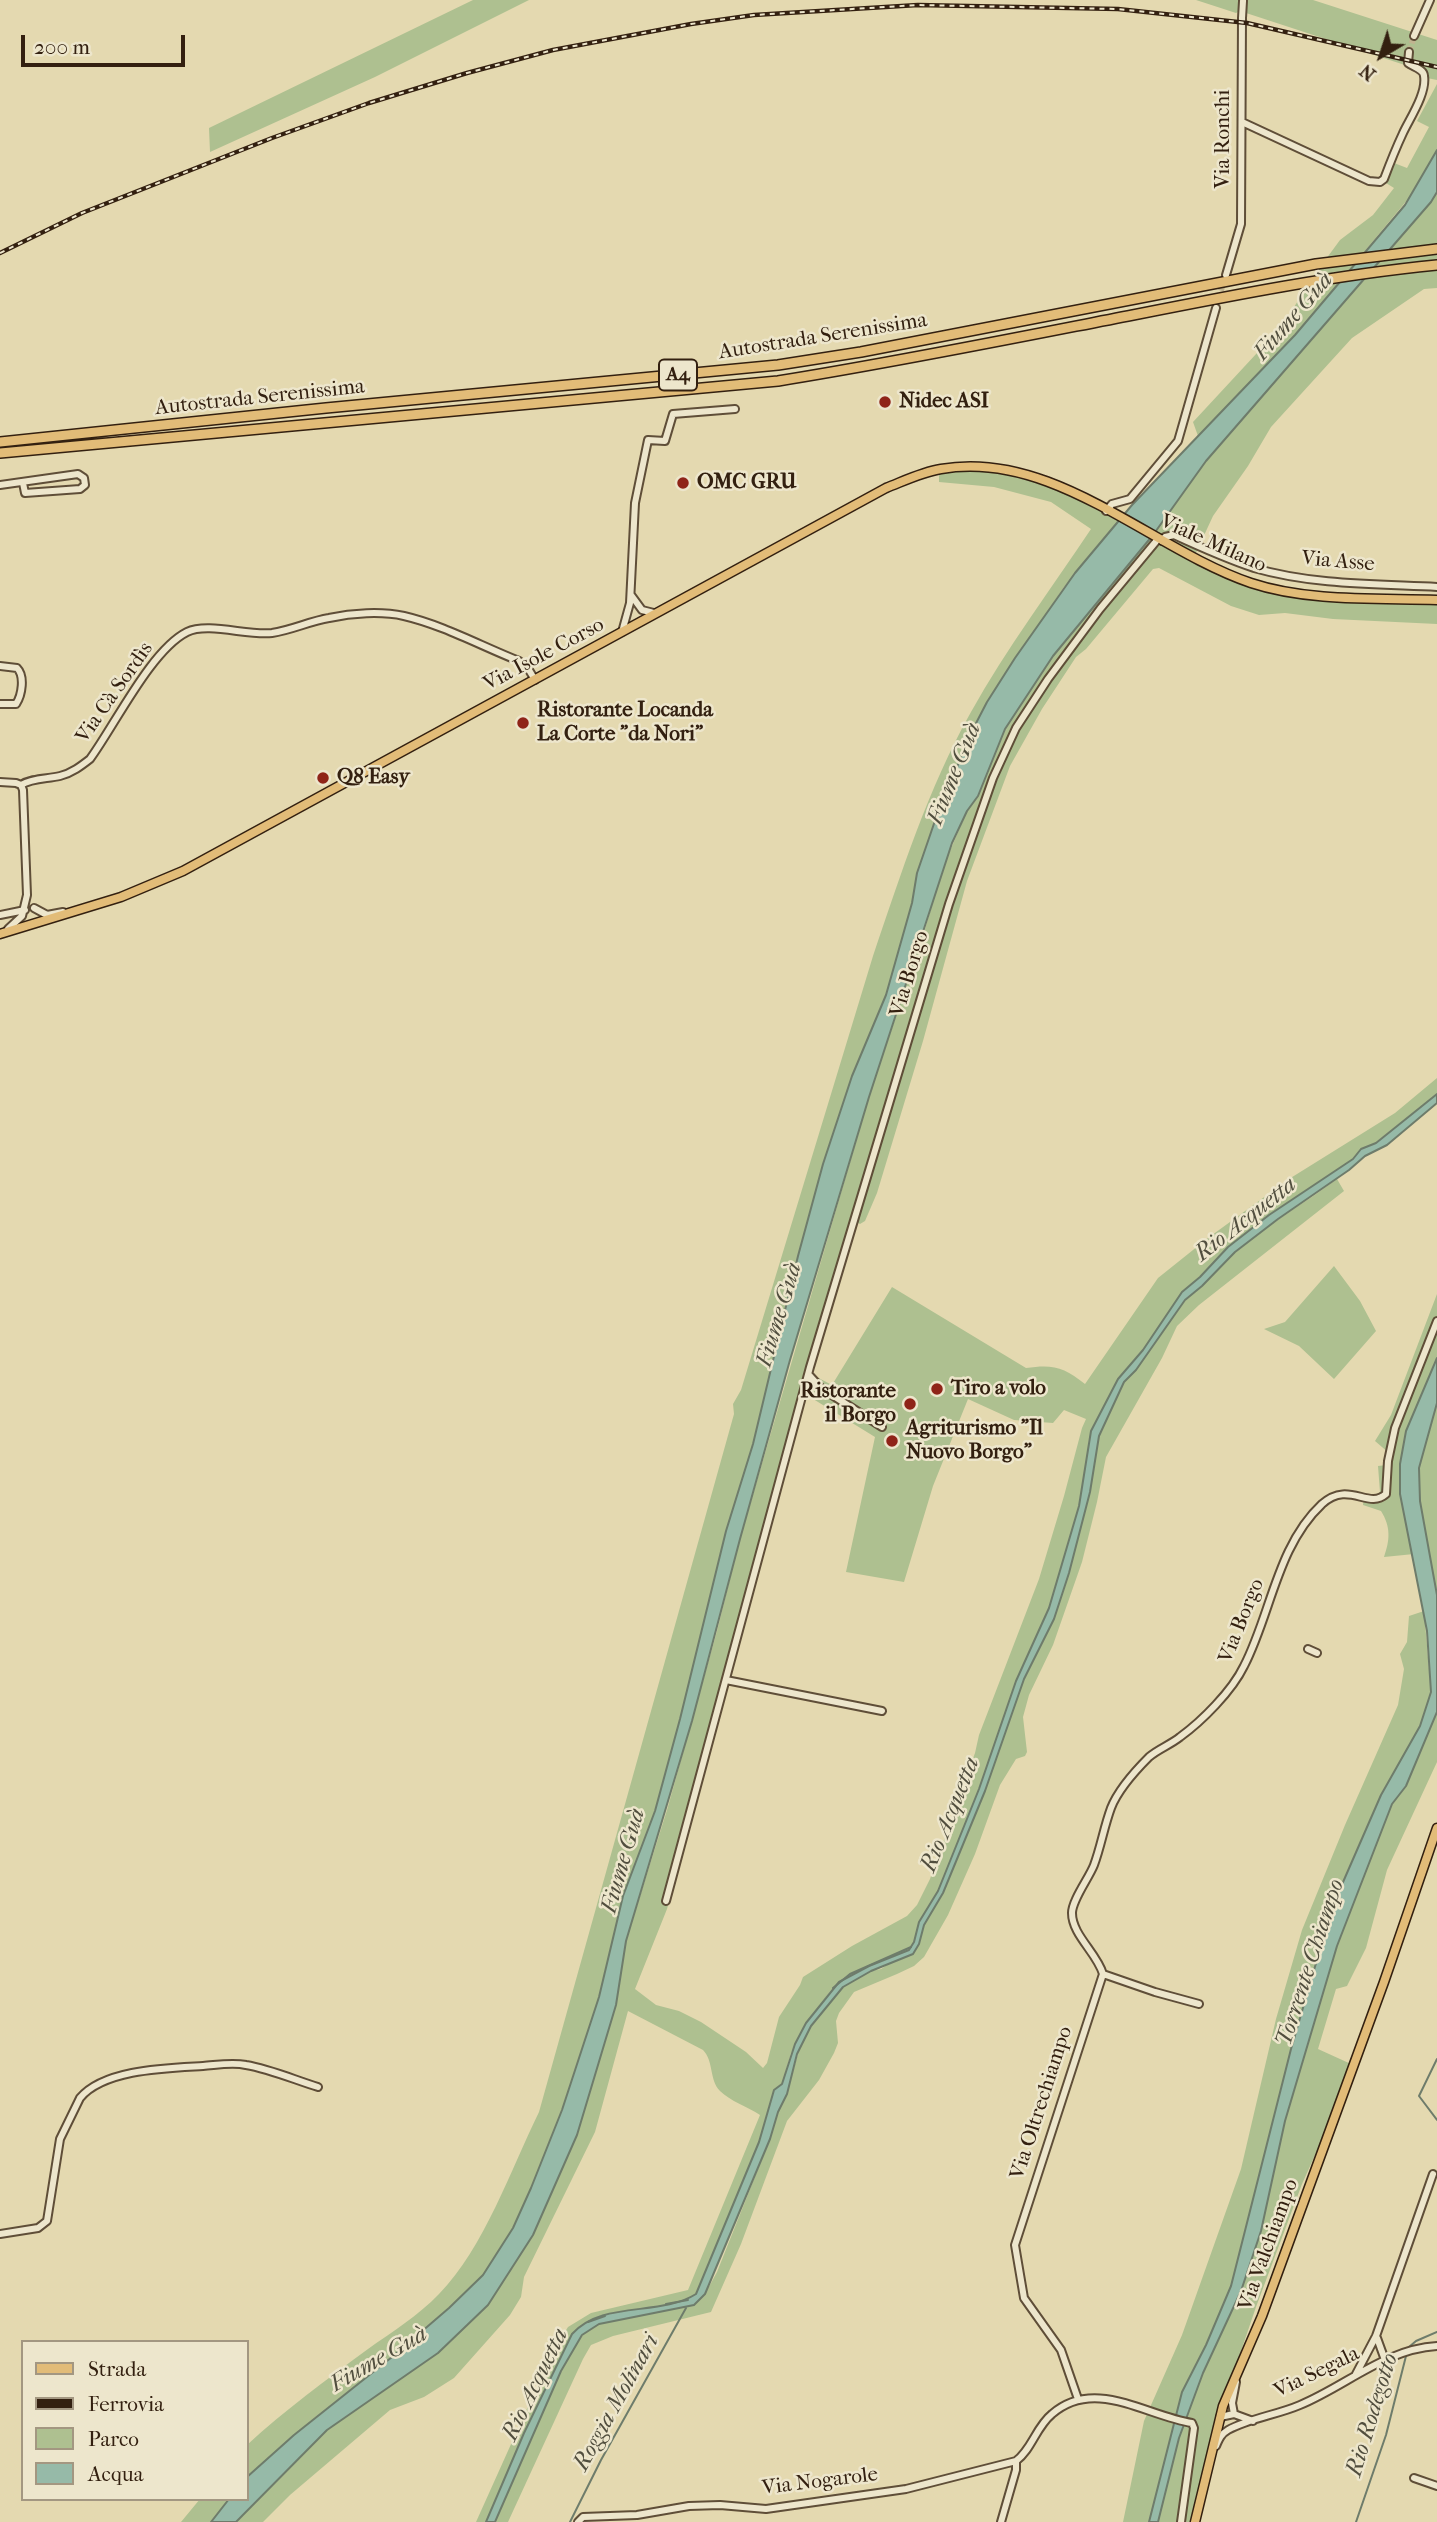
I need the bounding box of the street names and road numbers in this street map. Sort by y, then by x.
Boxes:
street label: Via Ronchi [1211,90,1237,188]
street label: Autostrada Serenissima [717,308,929,366]
road number: A4 [659,360,697,390]
street label: Autostrada Serenissima [154,374,366,422]
street label: Viale Milano [1156,509,1270,579]
street label: Via Asse [1300,546,1376,578]
street label: Via Isole Corso [479,613,609,697]
street label: Via Cà Sordìs [71,638,159,748]
street label: Via Borgo [885,928,935,1020]
street label: Via Borgo [1214,1575,1270,1667]
street label: Via Oltrechiampo [1005,2023,1079,2183]
street label: Via Valchiampo [1234,2176,1304,2314]
street label: Via Segala [1270,2342,1364,2404]
street label: Via Nogarole [761,2462,879,2502]

